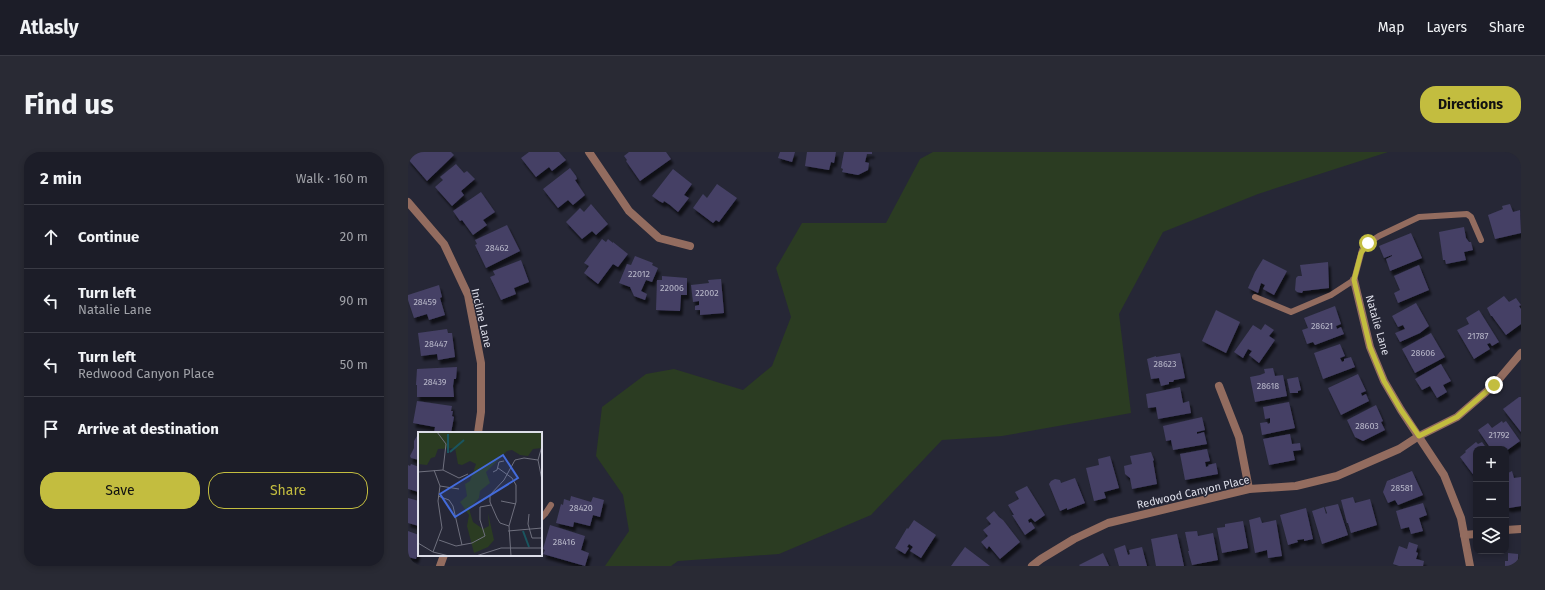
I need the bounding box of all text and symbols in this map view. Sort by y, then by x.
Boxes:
text: Atlasly [20,16,79,39]
text: Map [1378,19,1404,36]
text: Layers [1426,19,1467,36]
text: Share [1489,19,1525,36]
button: Directions [1420,86,1521,123]
text: Find us [24,88,114,121]
text: 2 min [40,168,82,189]
text: Walk · 160 m [296,171,368,186]
icon: ahead [40,226,62,248]
text: Continue [78,228,139,246]
text: 20 m [340,229,368,244]
route start [1359,234,1377,252]
house number: 28462 [485,243,509,253]
house number: 22012 [628,269,650,279]
house number: 22006 [660,283,684,293]
text: Turn left [78,284,136,302]
street label: Incline Lane [468,287,495,349]
house number: 22002 [695,288,719,298]
icon: left [40,290,62,312]
text: 90 m [339,293,368,308]
street label: Natalie Lane [1363,293,1392,357]
house number: 28459 [413,297,437,307]
text: Natalie Lane [78,302,152,317]
house number: 28621 [1311,321,1333,331]
house number: 21787 [1468,331,1488,341]
house number: 28447 [425,339,447,349]
text: Turn left [78,348,136,366]
house number: 28606 [1411,348,1435,358]
icon: left [40,354,62,376]
text: 50 m [340,357,368,372]
house number: 28623 [1153,359,1177,369]
text: Redwood Canyon Place [78,366,214,381]
route end [1485,376,1503,394]
house number: 28439 [423,377,447,387]
house number: 28618 [1257,381,1279,391]
icon: arrive [40,418,62,440]
text: Arrive at destination [78,420,219,438]
house number: 28603 [1355,421,1379,431]
house number: 21792 [1489,430,1509,440]
inset map [418,432,542,556]
map controls [1473,446,1509,554]
button: + [1473,446,1509,482]
button: Save [40,472,200,509]
button: Share [208,472,368,509]
street label: Redwood Canyon Place [1135,473,1251,512]
button: − [1473,482,1509,518]
house number: 28581 [1391,483,1413,493]
house number: 28420 [569,503,593,513]
button: layers [1473,518,1509,554]
house number: 28416 [553,537,575,547]

